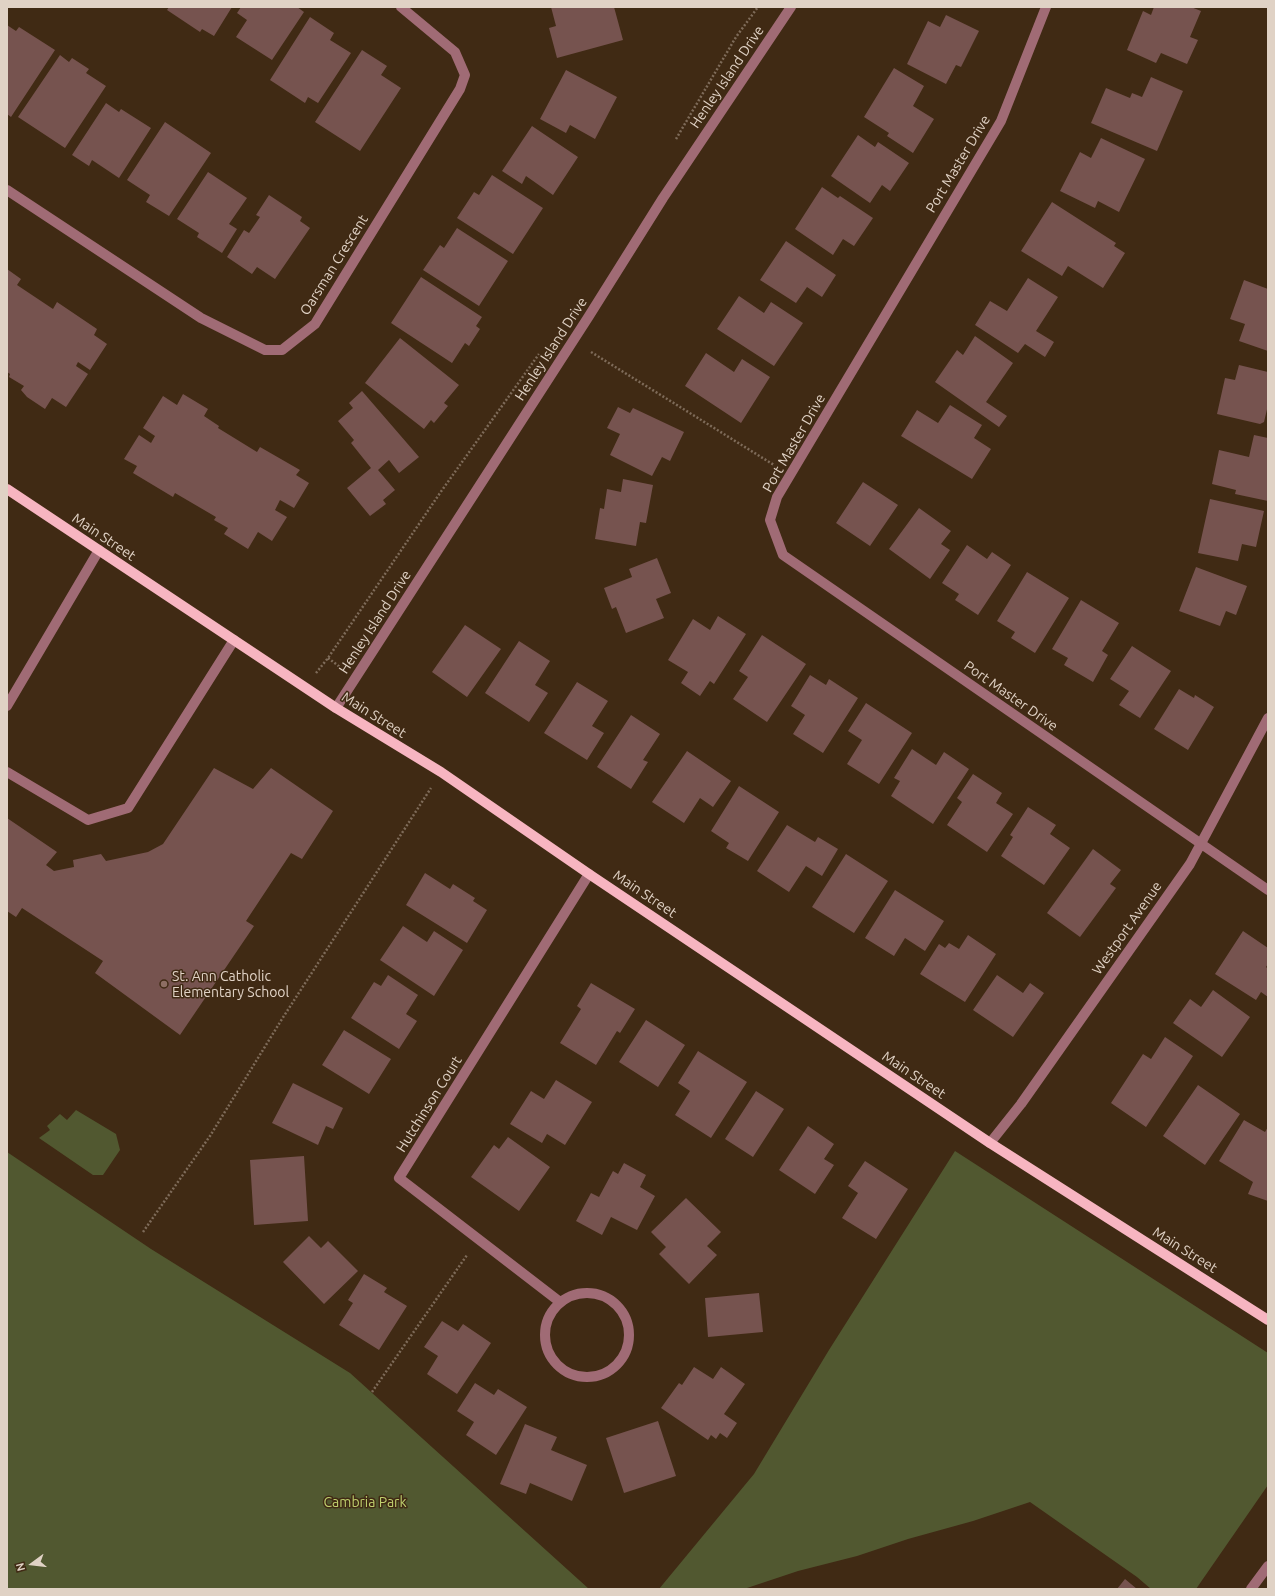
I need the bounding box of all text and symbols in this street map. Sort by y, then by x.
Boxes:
street label: Henley Island Drive [687,23,767,131]
street label: Port Master Drive [922,112,994,216]
street label: Oarsman Crescent [296,212,372,318]
street label: Henley Island Drive [511,294,591,404]
street label: Port Master Drive [759,391,829,495]
street label: Main Street [69,510,139,564]
street label: Henley Island Drive [335,567,415,677]
street label: Port Master Drive [961,657,1061,735]
street label: Main Street [339,689,409,741]
street label: Main Street [610,867,680,921]
street label: Westport Avenue [1089,878,1165,978]
place label: St. Ann Catholic Elementary School [172,968,289,1000]
marker: St. Ann Catholic Elementary School [159,979,169,989]
street label: Main Street [879,1048,949,1102]
street label: Hutchinson Court [393,1053,465,1155]
street label: Main Street [1150,1224,1220,1276]
park label: Cambria Park [324,1494,406,1510]
north arrow [12,1544,52,1584]
text: N [14,1562,27,1573]

